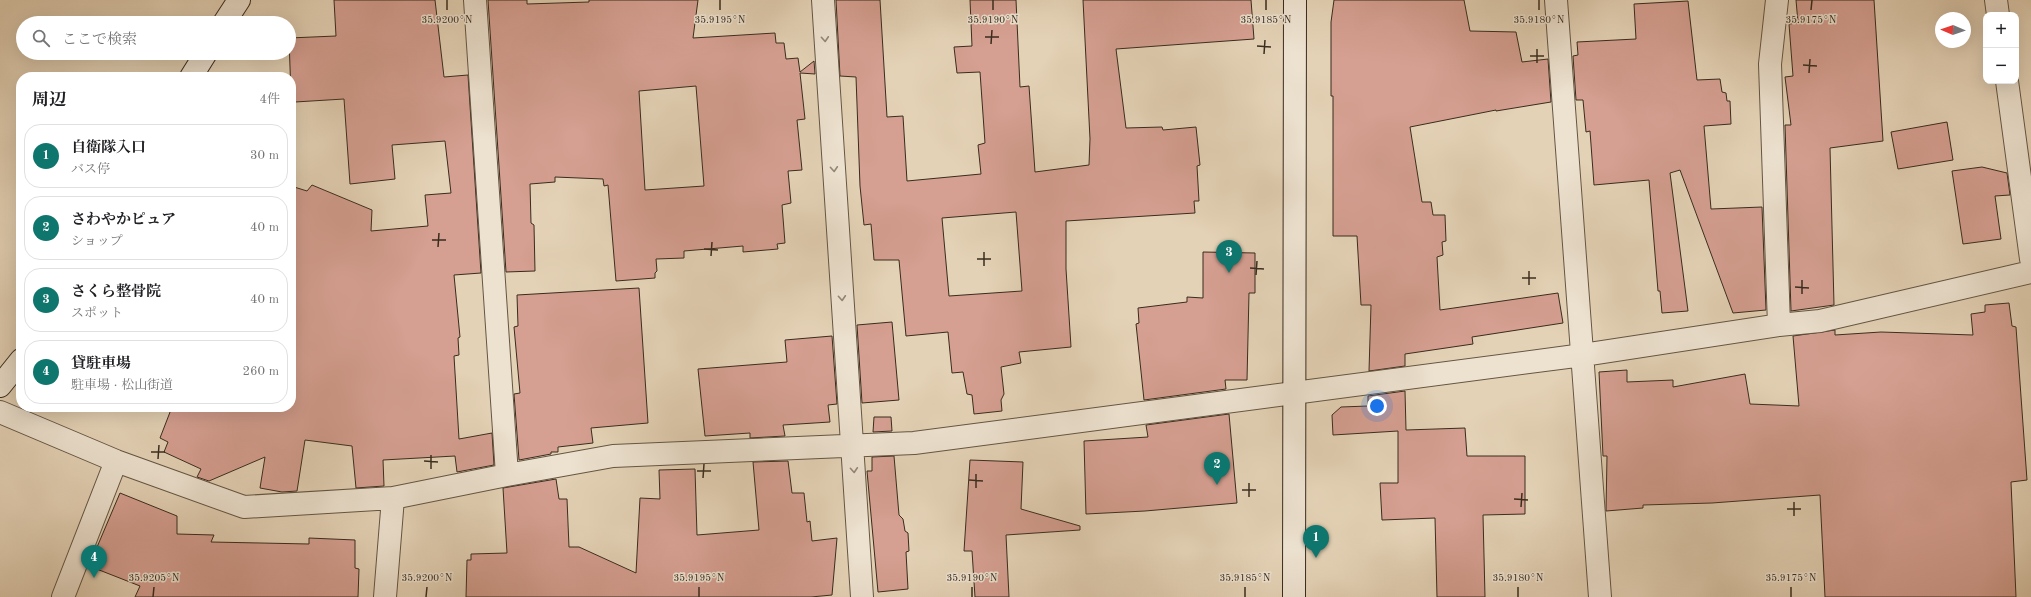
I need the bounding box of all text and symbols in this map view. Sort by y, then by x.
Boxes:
north arrow [1935,12,1971,48]
map controls [1983,12,2019,84]
button: + [1983,12,2019,48]
text: 35.9200°N [421,15,473,25]
text: 35.9195°N [694,15,746,25]
text: 35.9190°N [967,15,1019,25]
text: 35.9185°N [1240,15,1292,25]
text: 35.9180°N [1513,15,1565,25]
text: 35.9175°N [1785,15,1837,25]
search box [16,16,296,60]
icon: search [30,27,52,49]
text: ここで検索 [62,33,137,48]
one-way arrow [821,36,830,42]
button: − [1983,48,2019,84]
text: 周辺 [32,92,66,109]
text: 4件 [259,93,280,106]
text: 自衛隊入口 [71,141,146,156]
text: 1 [42,149,50,162]
text: 30 m [250,149,279,162]
text: バス停 [71,163,110,176]
one-way arrow [829,166,838,172]
text: さわやかピュア [71,213,176,228]
text: 2 [42,221,50,234]
text: 40 m [250,221,279,234]
text: ショップ [71,235,123,248]
pin: 3 [1216,240,1242,273]
text: さくら整骨院 [71,285,161,300]
text: 3 [42,293,50,306]
text: 40 m [250,293,279,306]
one-way arrow [838,295,847,301]
text: スポット [71,307,123,320]
text: 貸駐車場 [71,357,131,372]
text: 4 [42,365,50,378]
text: 260 m [242,365,279,378]
text: 駐車場 · 松山街道 [71,379,173,392]
your location [1367,396,1387,416]
pin: 2 [1204,452,1230,485]
one-way arrow [849,467,858,473]
pin: 1 [1303,525,1329,558]
pin: 4 [81,545,107,578]
text: 35.9205°N [128,573,180,583]
text: 35.9200°N [401,573,453,583]
text: 35.9195°N [673,573,725,583]
text: 35.9190°N [946,573,998,583]
text: 35.9185°N [1219,573,1271,583]
text: 35.9180°N [1492,573,1544,583]
text: 35.9175°N [1765,573,1817,583]

